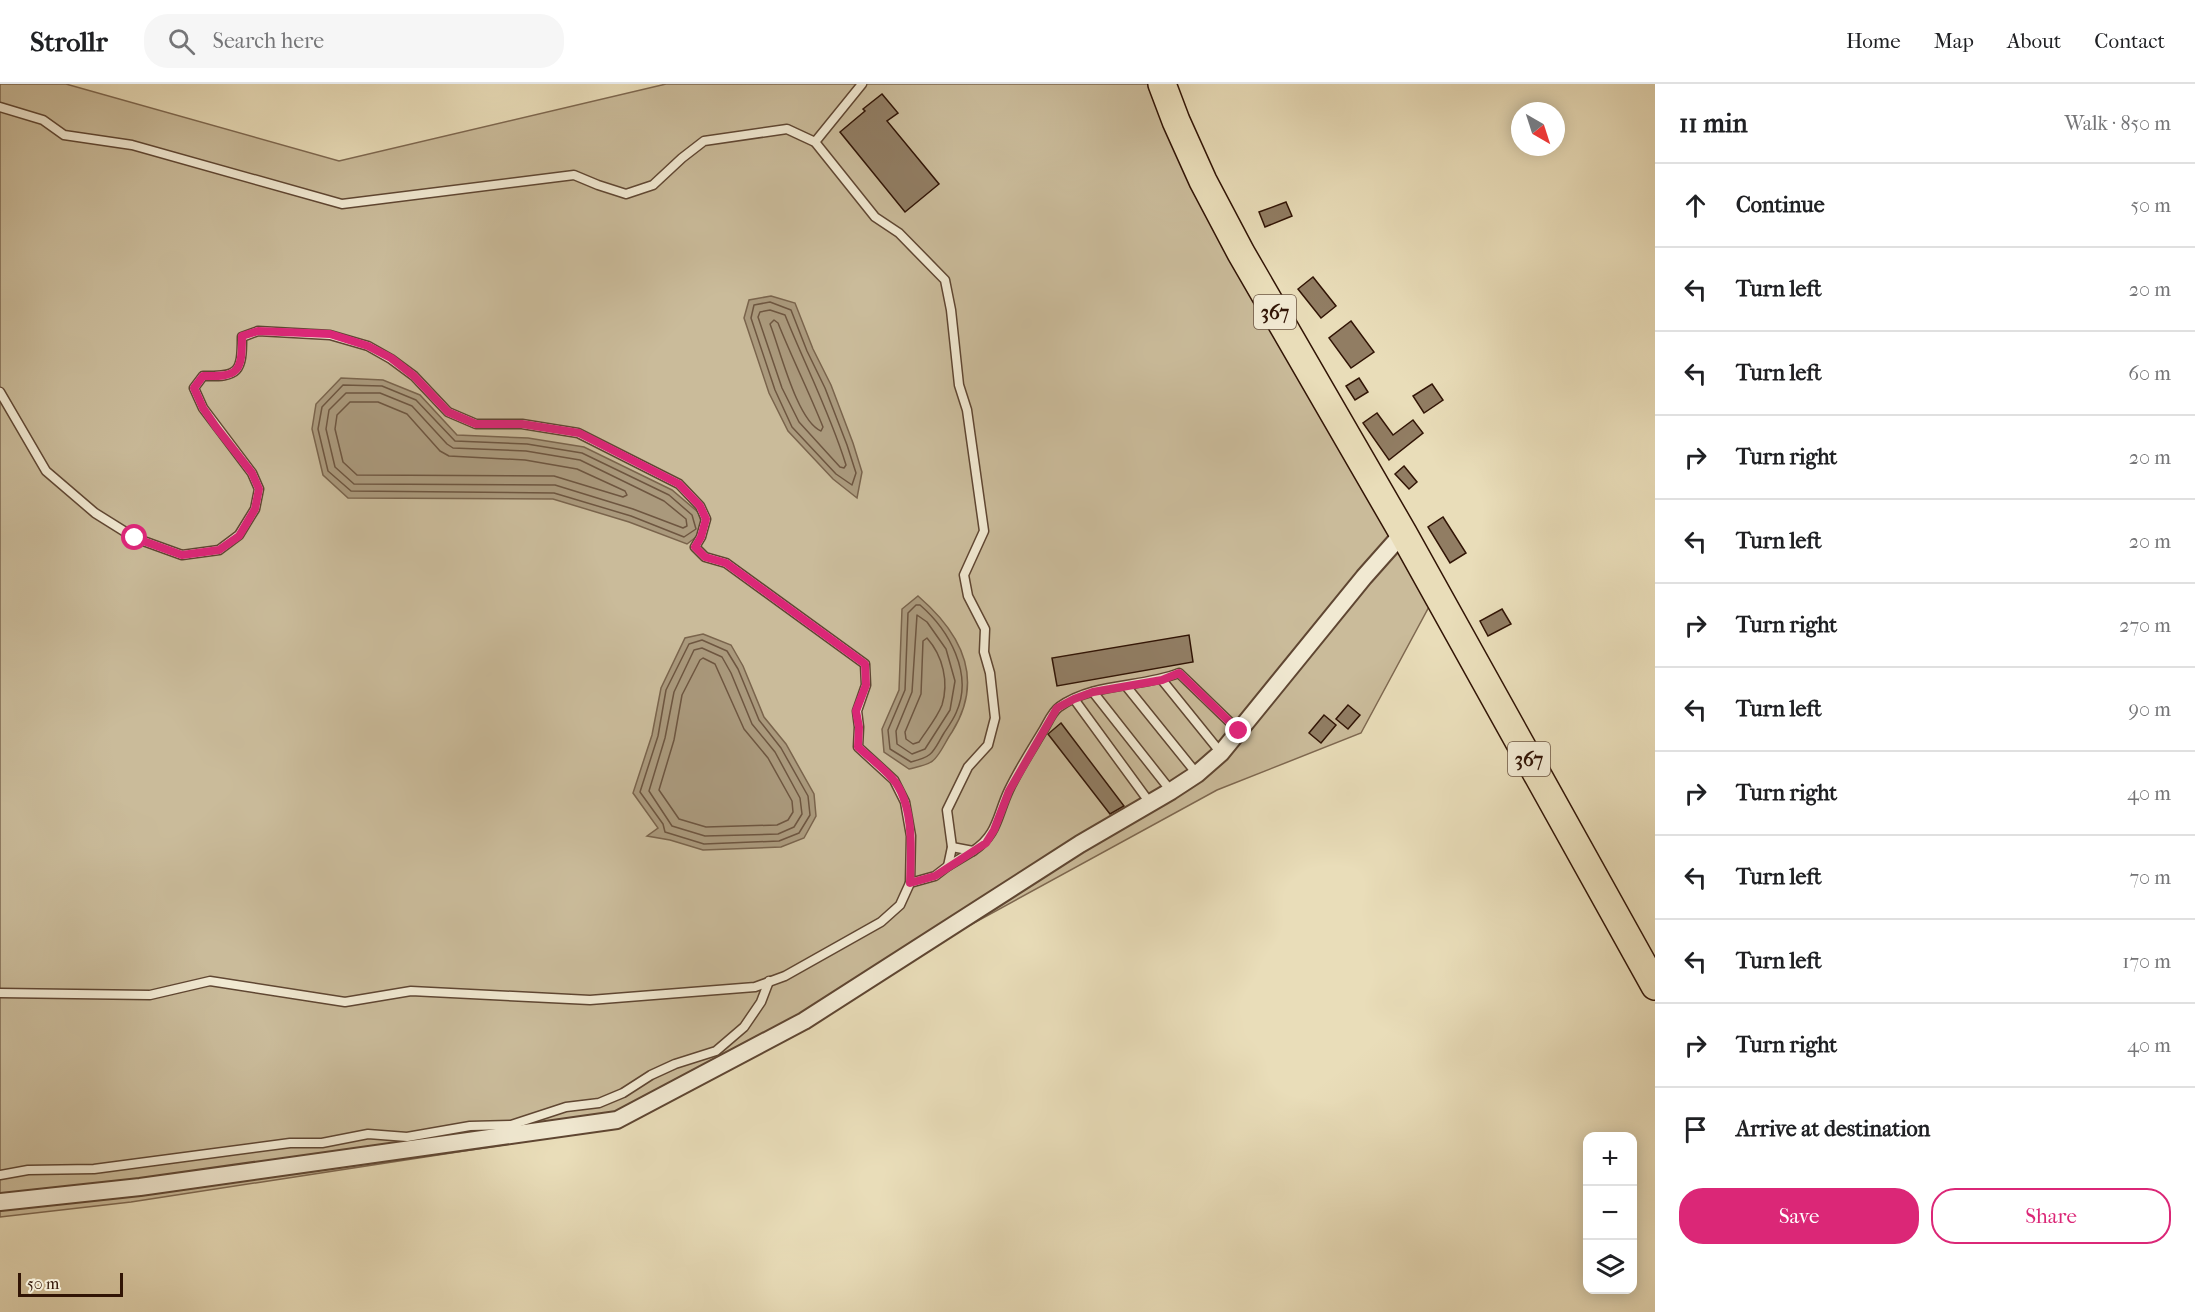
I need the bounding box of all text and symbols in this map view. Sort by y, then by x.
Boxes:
search box [144,14,564,68]
text: Strollr [30,25,108,58]
icon: search [165,25,198,58]
text: Search here [213,28,324,54]
text: Home [1846,29,1901,53]
text: Map [1934,29,1974,53]
text: About [2007,29,2061,53]
text: Contact [2094,29,2165,53]
north arrow [1511,102,1565,156]
text: 11 min [1679,108,1748,139]
text: Walk · 850 m [2064,112,2171,135]
icon: ahead [1679,189,1712,222]
text: Continue [1736,192,1825,218]
text: 50 m [2130,194,2171,217]
icon: left [1679,273,1712,306]
text: Turn left [1736,276,1822,302]
text: 20 m [2129,278,2171,301]
road number: 367 [1254,295,1296,329]
icon: left [1679,357,1712,390]
text: Turn left [1736,360,1822,386]
text: 60 m [2128,362,2171,385]
icon: right [1679,441,1712,474]
text: Turn right [1736,444,1837,470]
text: 20 m [2129,446,2171,469]
route start [121,524,147,550]
icon: left [1679,525,1712,558]
text: Turn left [1736,528,1822,554]
text: 20 m [2129,530,2171,553]
icon: right [1679,609,1712,642]
text: Turn right [1736,612,1837,638]
text: 270 m [2119,614,2171,637]
icon: left [1679,693,1712,726]
text: Turn left [1736,696,1822,722]
text: 90 m [2129,698,2171,721]
route end [1225,717,1251,743]
road number: 367 [1508,742,1550,776]
icon: right [1679,777,1712,810]
text: Turn right [1736,780,1837,806]
text: 40 m [2127,782,2171,805]
icon: left [1679,861,1712,894]
text: Turn left [1736,864,1822,890]
text: 70 m [2129,866,2171,889]
icon: left [1679,945,1712,978]
text: Turn left [1736,948,1822,974]
text: 170 m [2122,950,2171,973]
icon: right [1679,1029,1712,1062]
text: Turn right [1736,1032,1837,1058]
text: 40 m [2127,1034,2171,1057]
icon: arrive [1679,1113,1712,1146]
text: Arrive at destination [1736,1116,1930,1142]
map controls [1583,1132,1637,1294]
button: + [1583,1132,1637,1186]
button: − [1583,1186,1637,1240]
button: Save [1679,1188,1919,1244]
button: Share [1931,1188,2171,1244]
button: layers [1583,1240,1637,1294]
scale bar [18,1270,123,1298]
text: 50 m [27,1274,59,1293]

